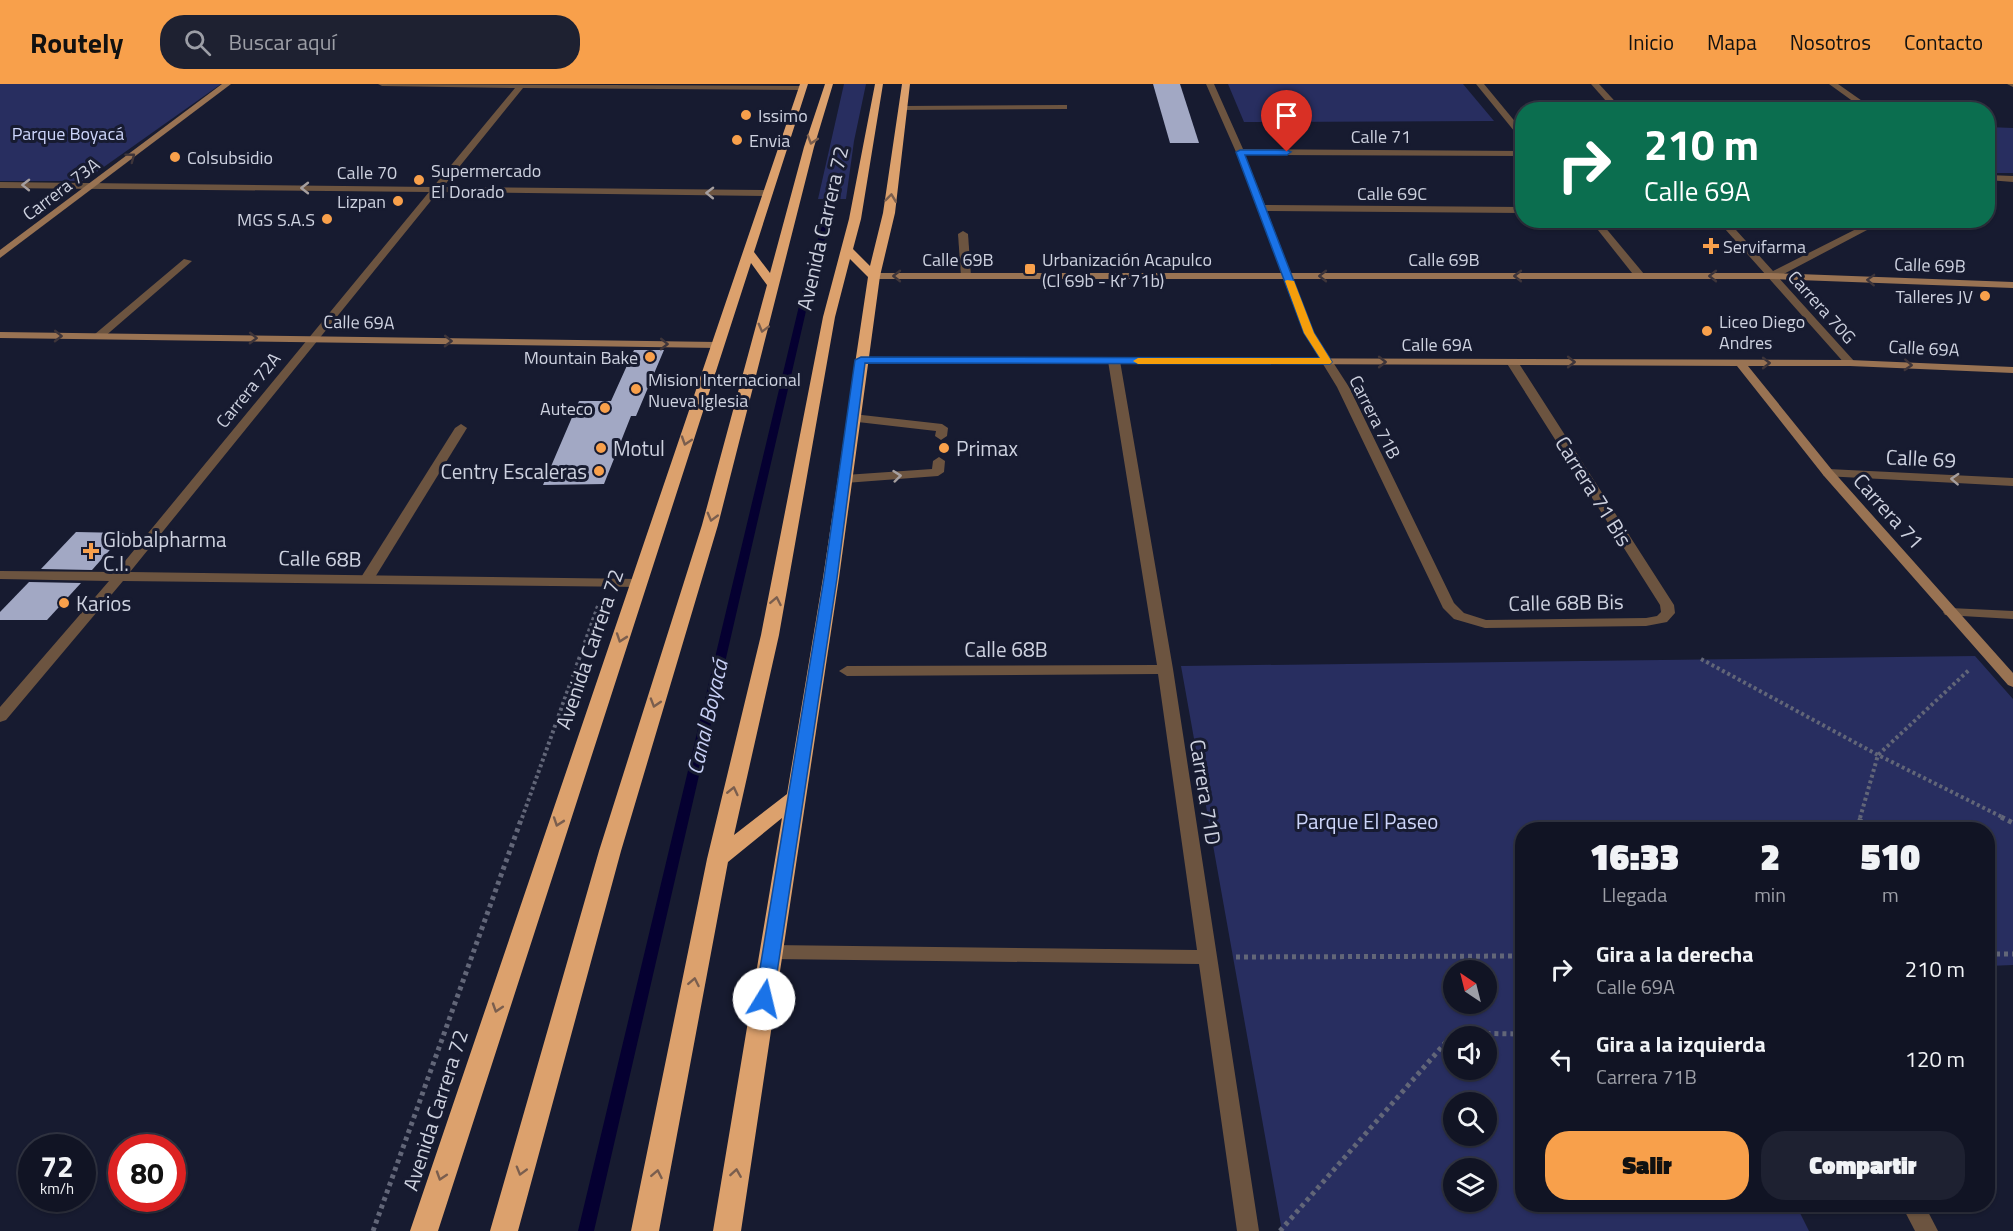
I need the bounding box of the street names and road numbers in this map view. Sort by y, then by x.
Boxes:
street label: Calle 71 [1351,123,1411,150]
street label: Avenida Carrera 72 [788,143,856,313]
street label: Carrera 73A [17,151,105,227]
street label: Calle 70 [337,159,397,186]
street label: Calle 69C [1357,180,1427,207]
street label: Calle 69B [922,246,994,273]
street label: Calle 69B [1408,246,1480,273]
street label: Calle 69B [1894,250,1966,280]
street label: Carrera 70G [1782,264,1862,350]
street label: Calle 69A [323,308,395,336]
street label: Calle 69A [1401,331,1473,358]
street label: Calle 69A [1888,333,1960,363]
street label: Carrera 72A [209,346,287,434]
street label: Carrera 71B [1342,370,1408,464]
street label: Carrera 71 Bis [1547,430,1641,552]
street label: Calle 69 [1885,440,1957,476]
street label: Carrera 71 [1846,466,1932,556]
street label: Calle 68B [278,541,362,575]
street label: Avenida Carrera 72 [547,565,631,733]
street label: Calle 68B Bis [1508,585,1624,619]
street label: Calle 68B [964,633,1048,665]
street label: Carrera 71D [1182,737,1230,847]
street label: Avenida Carrera 72 [394,1025,476,1195]

